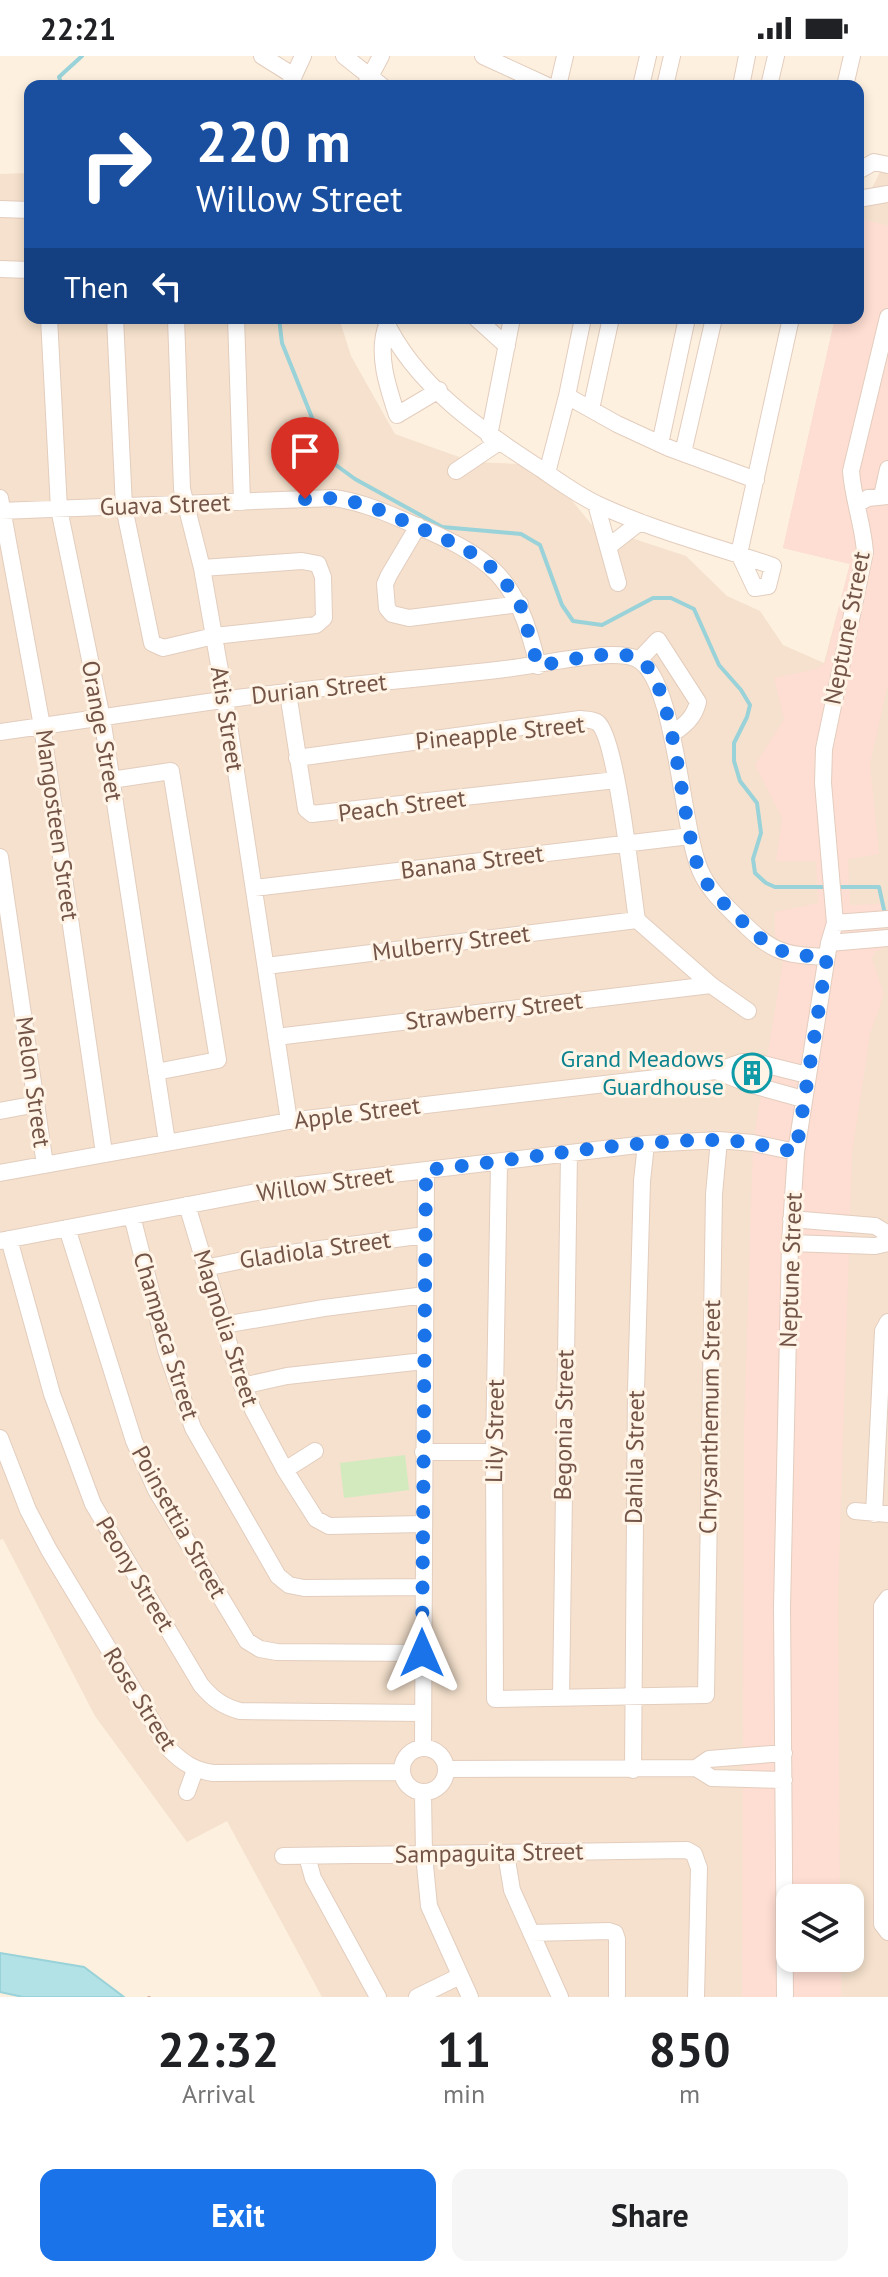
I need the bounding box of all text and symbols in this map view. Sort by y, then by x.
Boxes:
text: 22:21 [40,9,116,48]
text: 220 m [196,105,351,177]
icon: right [64,112,168,216]
text: Willow Street [196,175,403,222]
icon: left [145,264,189,308]
text: Then [64,267,129,306]
pin [271,417,339,499]
icon: arrive [283,429,327,473]
street label: Guava Street [99,487,231,522]
street label: Neptune Street [816,549,877,707]
street label: Orange Street [75,658,130,804]
street label: Atis Street [204,664,251,774]
street label: Durian Street [250,666,388,711]
street label: Pineapple Street [414,708,586,757]
street label: Mangosteen Street [29,727,86,923]
street label: Peach Street [336,782,468,829]
street label: Banana Street [399,837,545,886]
street label: Mulberry Street [370,917,531,968]
street label: Strawberry Street [404,984,584,1037]
street label: Melon Street [9,1014,58,1149]
place label: Grand Meadows Guardhouse [560,1043,724,1102]
building icon: Grand Meadows Guardhouse [731,1052,773,1094]
street label: Apple Street [292,1089,422,1136]
street label: Willow Street [255,1159,395,1208]
street label: Neptune Street [772,1192,809,1348]
street label: Gladiola Street [237,1224,393,1275]
street label: Magnolia Street [187,1246,266,1410]
street label: Champaca Street [126,1248,207,1423]
street label: Chrysanthemum Street [692,1300,727,1534]
street label: Begonia Street [547,1349,580,1501]
street label: Lily Street [478,1379,511,1483]
street label: Dahila Street [618,1390,651,1524]
street label: Poinsettia Street [125,1440,234,1603]
street label: Peony Street [89,1511,182,1637]
position arrow [380,1611,464,1695]
street label: Rose Street [97,1641,184,1756]
street label: Sampaguita Street [394,1835,584,1870]
map controls [776,1884,864,1972]
button: layers [776,1884,864,1972]
text: 22:32 [158,2018,279,2080]
text: 11 [437,2018,491,2080]
text: 850 [649,2018,730,2080]
text: Arrival [182,2077,255,2110]
text: min [443,2077,485,2110]
text: m [679,2077,700,2110]
button: Exit [40,2169,436,2261]
button: Share [452,2169,848,2261]

